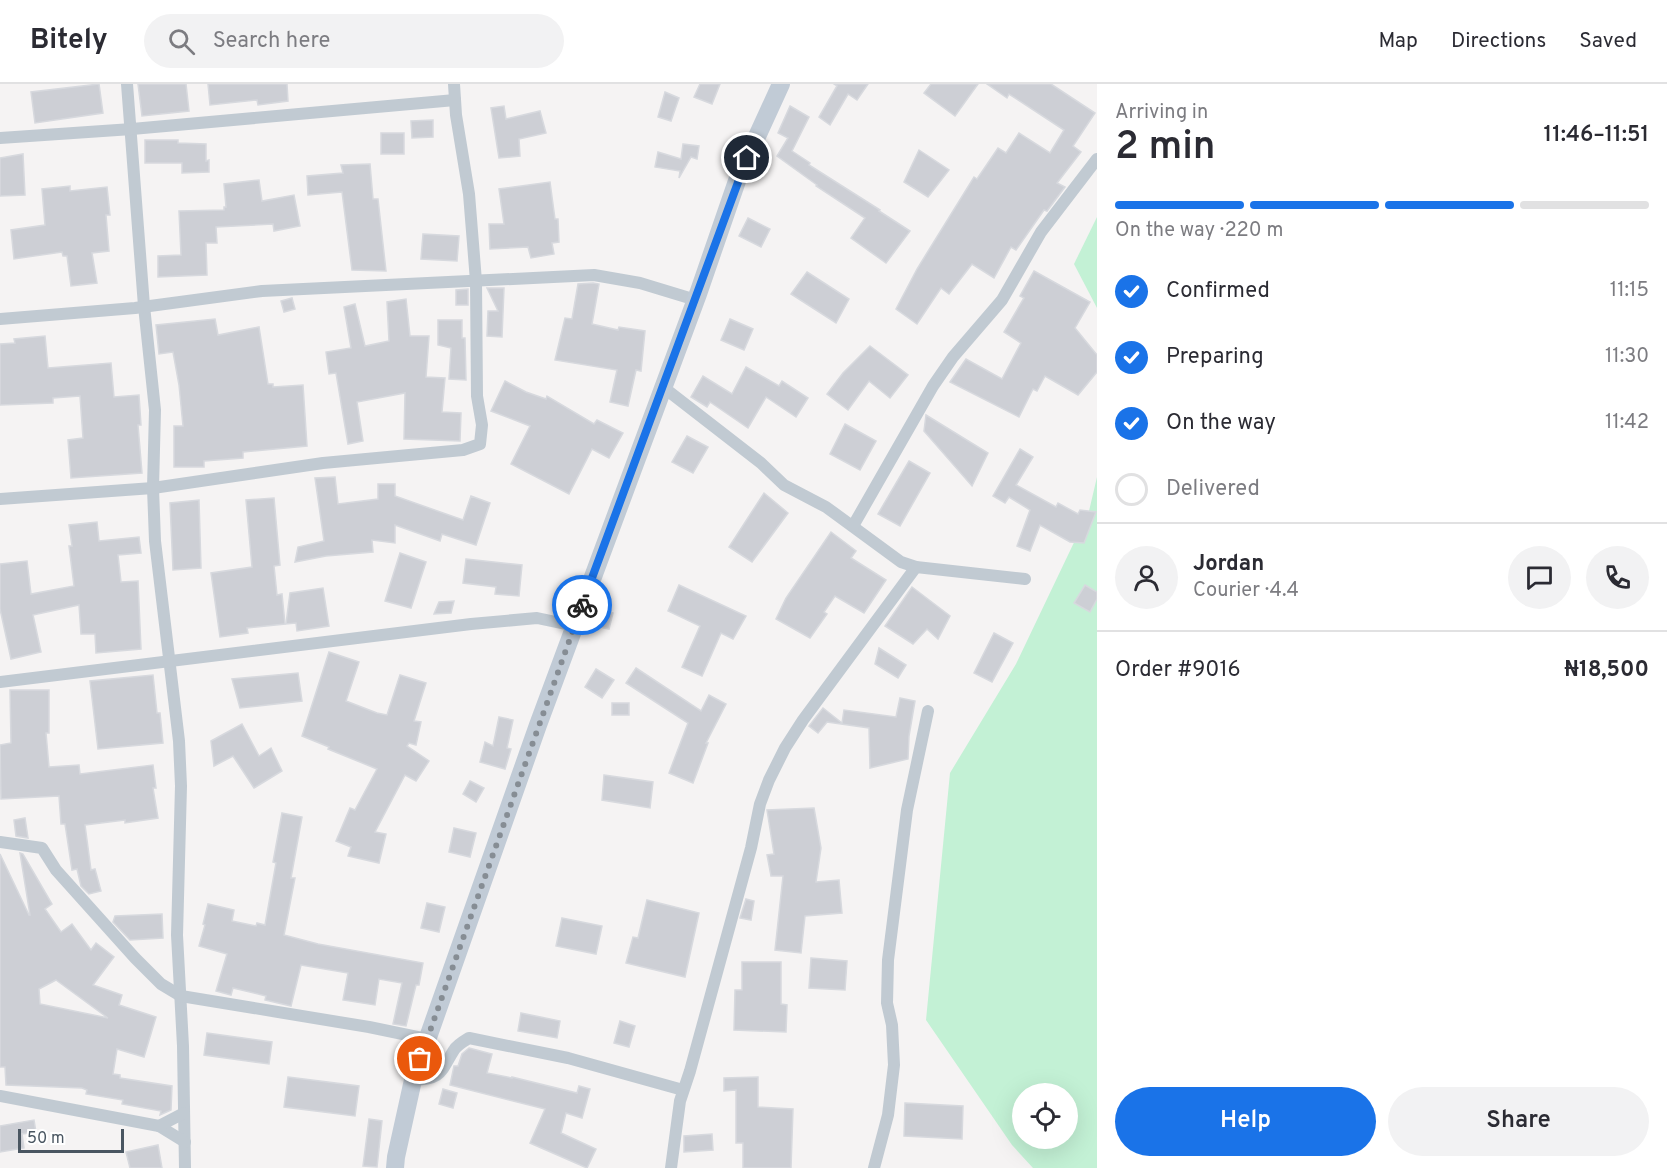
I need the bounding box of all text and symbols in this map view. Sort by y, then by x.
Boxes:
search box [144,14,564,68]
text: Bitely [30,23,108,59]
icon: search [165,25,198,58]
text: Search here [213,28,330,55]
text: Map [1378,28,1418,55]
text: Directions [1451,28,1546,55]
text: Saved [1579,28,1637,55]
text: Arriving in [1115,100,1208,126]
text: 11:46–11:51 [1544,122,1649,149]
text: 2 min [1115,124,1216,173]
pin [721,132,772,183]
icon: home [730,141,763,174]
text: On the way · 220 m [1115,218,1283,244]
icon: check [1115,275,1148,308]
text: Confirmed [1166,278,1270,305]
text: 11:15 [1610,278,1649,304]
icon: check [1115,341,1148,374]
text: Preparing [1166,344,1264,371]
text: 11:30 [1605,344,1649,370]
icon: check [1115,407,1148,440]
text: On the way [1166,410,1276,437]
text: 11:42 [1605,410,1649,436]
text: Delivered [1166,476,1260,503]
button: person [1115,546,1178,609]
button: chat [1508,546,1571,609]
button: phone [1586,546,1649,609]
text: Jordan [1193,551,1264,578]
courier [552,575,612,635]
text: Courier · 4.4 [1193,578,1299,604]
icon: bike [566,589,599,622]
text: Order #9016 [1115,657,1241,684]
text: ₦18,500 [1564,657,1649,684]
pin [394,1033,445,1084]
icon: bag [403,1042,436,1075]
map controls [1012,1083,1078,1149]
button: locate [1012,1083,1078,1149]
button: Help [1115,1087,1376,1156]
button: Share [1388,1087,1649,1156]
scale bar [18,1126,124,1154]
text: 50 m [27,1129,65,1149]

